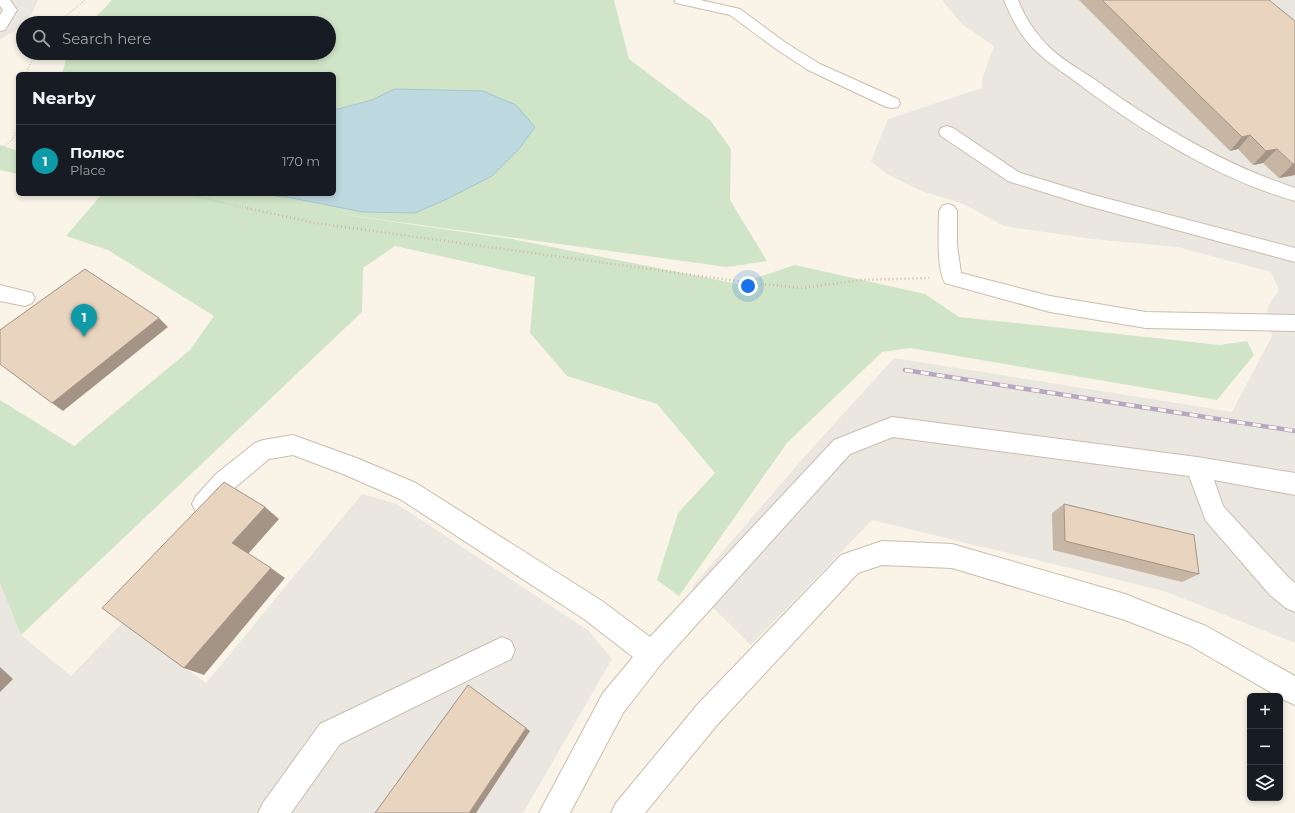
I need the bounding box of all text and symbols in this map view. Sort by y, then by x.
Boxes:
search box [16,16,336,60]
icon: search [30,27,52,49]
text: Search here [62,29,151,48]
text: Nearby [32,88,96,108]
text: Полюс [70,143,124,162]
text: 1 [42,153,48,169]
text: 170 m [282,153,320,169]
text: Place [70,162,106,178]
your location [738,276,758,296]
pin: 1 [71,304,97,337]
map controls [1247,693,1283,801]
button: + [1247,693,1283,729]
button: − [1247,729,1283,765]
button: layers [1247,765,1283,801]

